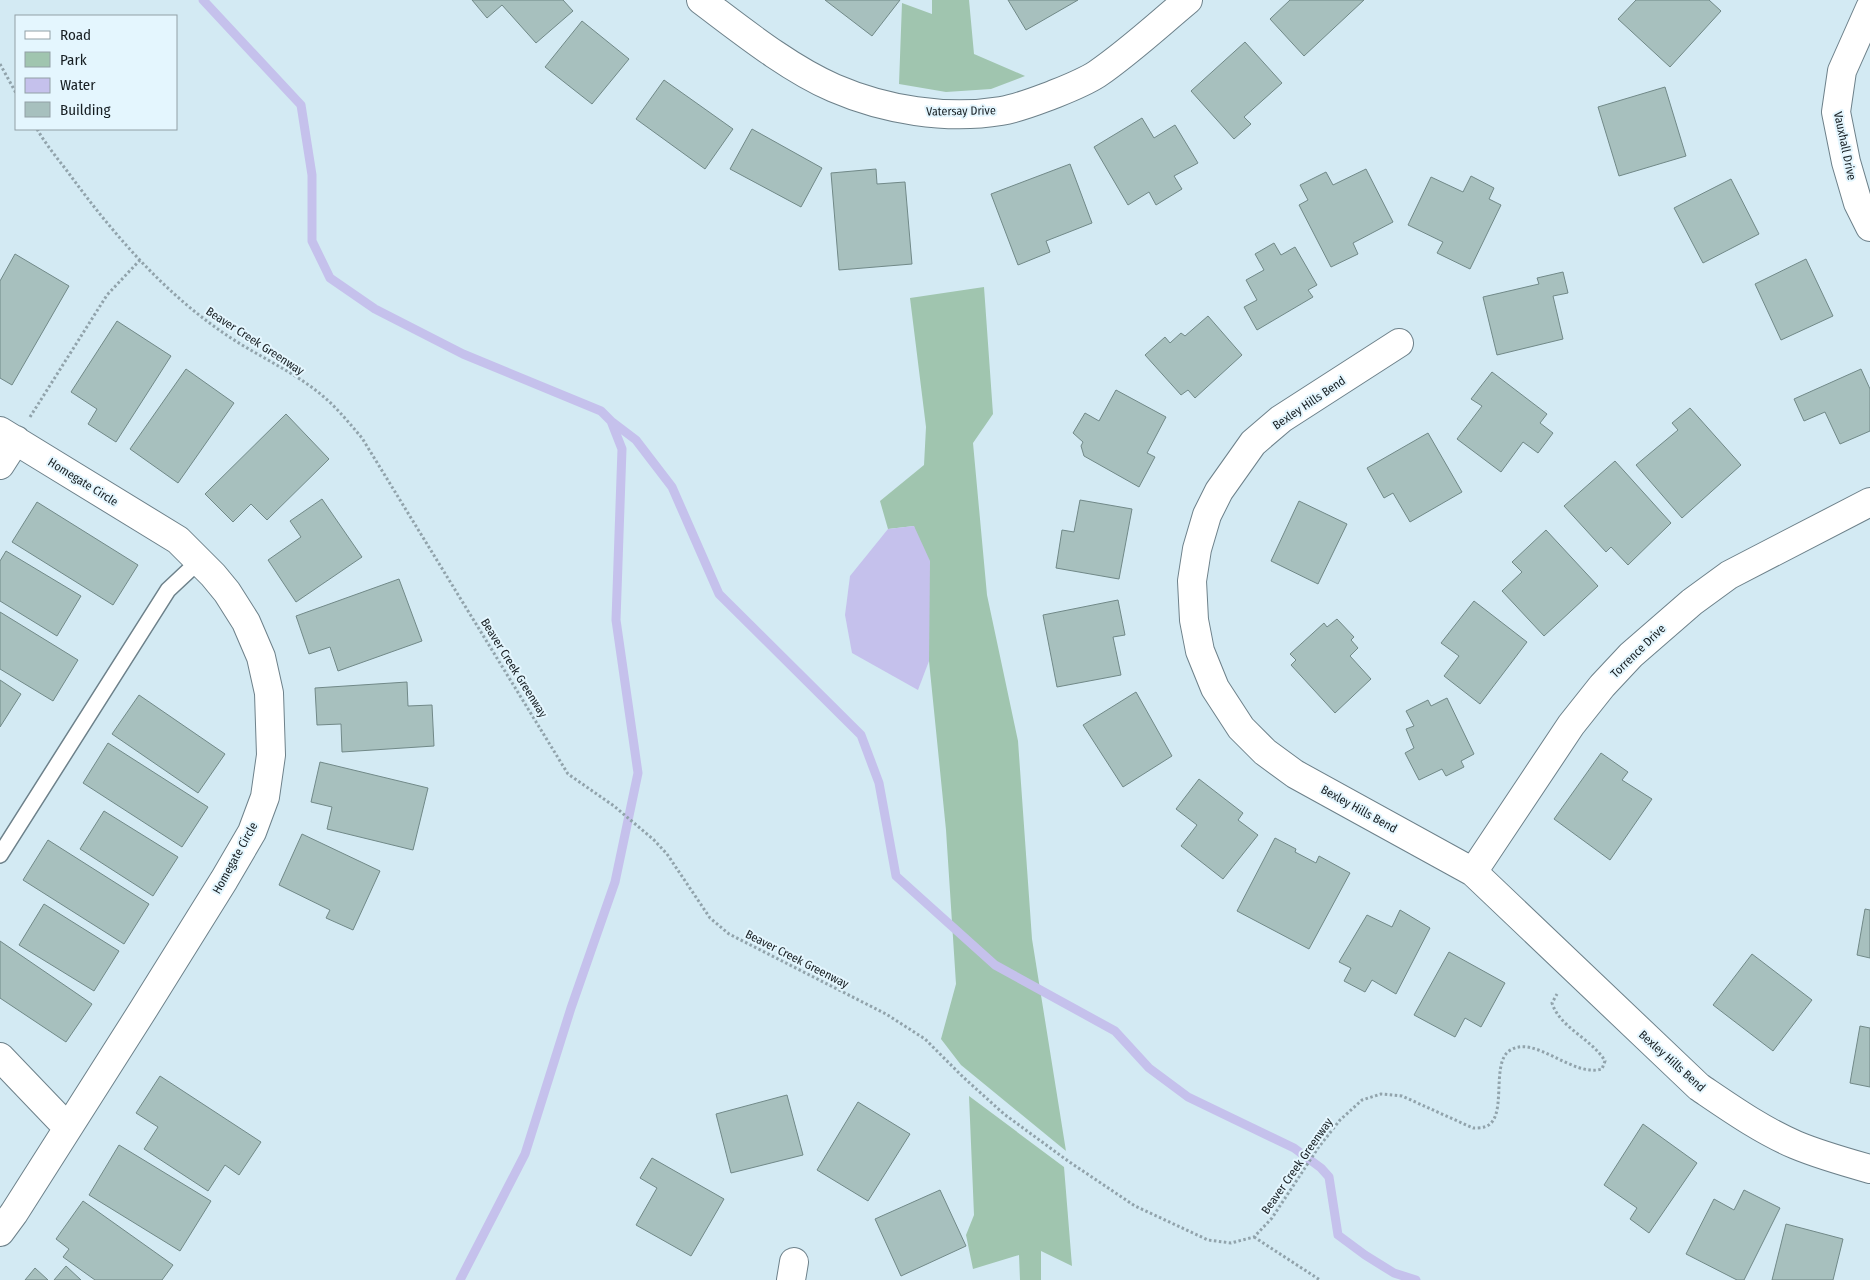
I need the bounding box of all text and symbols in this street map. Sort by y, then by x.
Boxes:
legend [15,15,178,130]
text: Road [60,26,91,44]
text: Park [60,51,87,69]
text: Water [60,76,96,94]
text: Building [60,101,111,119]
street label: Vatersay Drive [926,103,996,119]
street label: Vauxhall Drive [1831,110,1859,182]
street label: Beaver Creek Greenway [203,304,307,378]
street label: Bexley Hills Bend [1270,374,1348,432]
street label: Homegate Circle [46,455,121,509]
street label: Beaver Creek Greenway [478,616,550,721]
street label: Torrence Drive [1608,621,1668,681]
street label: Bexley Hills Bend [1319,782,1399,836]
street label: Homegate Circle [210,820,260,896]
street label: Beaver Creek Greenway [743,927,852,991]
street label: Bexley Hills Bend [1636,1027,1708,1095]
street label: Beaver Creek Greenway [1259,1115,1336,1217]

